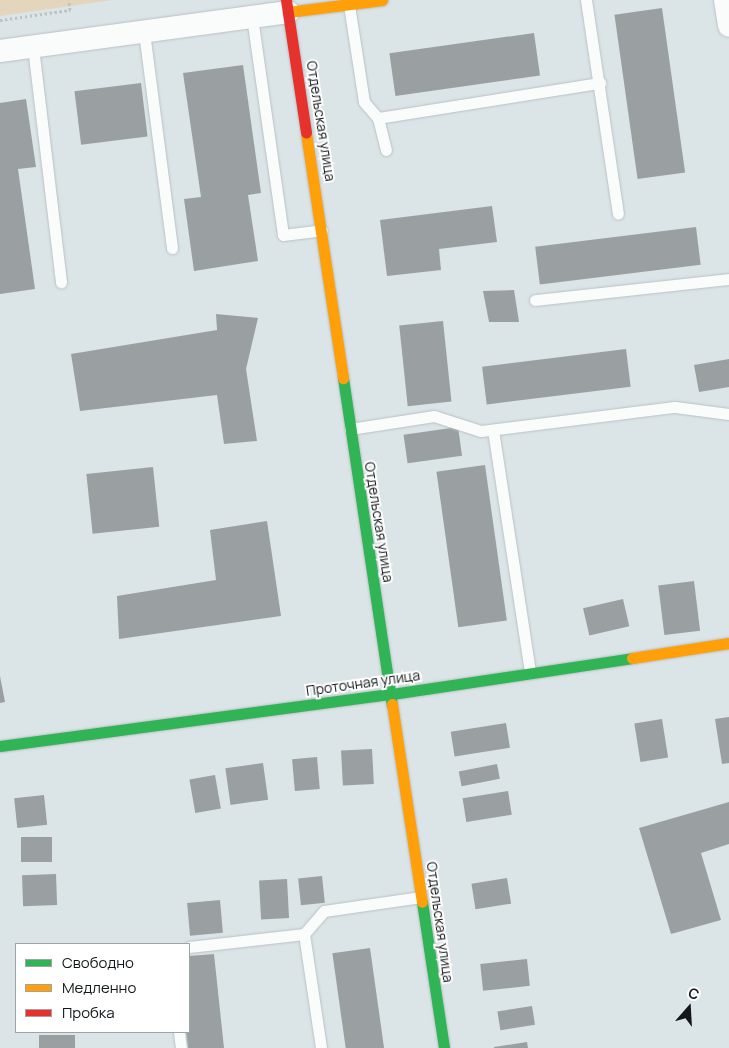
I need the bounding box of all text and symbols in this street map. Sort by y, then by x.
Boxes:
street label: Отдельская улица [303,60,339,182]
street label: Отдельская улица [361,461,397,583]
street label: Проточная улица [305,667,421,699]
street label: Отдельская улица [423,861,457,983]
legend [15,943,190,1033]
text: Свободно [62,952,134,973]
text: Медленно [62,977,136,998]
north arrow [664,983,714,1033]
text: С [686,983,702,1004]
text: Пробка [62,1002,115,1023]

